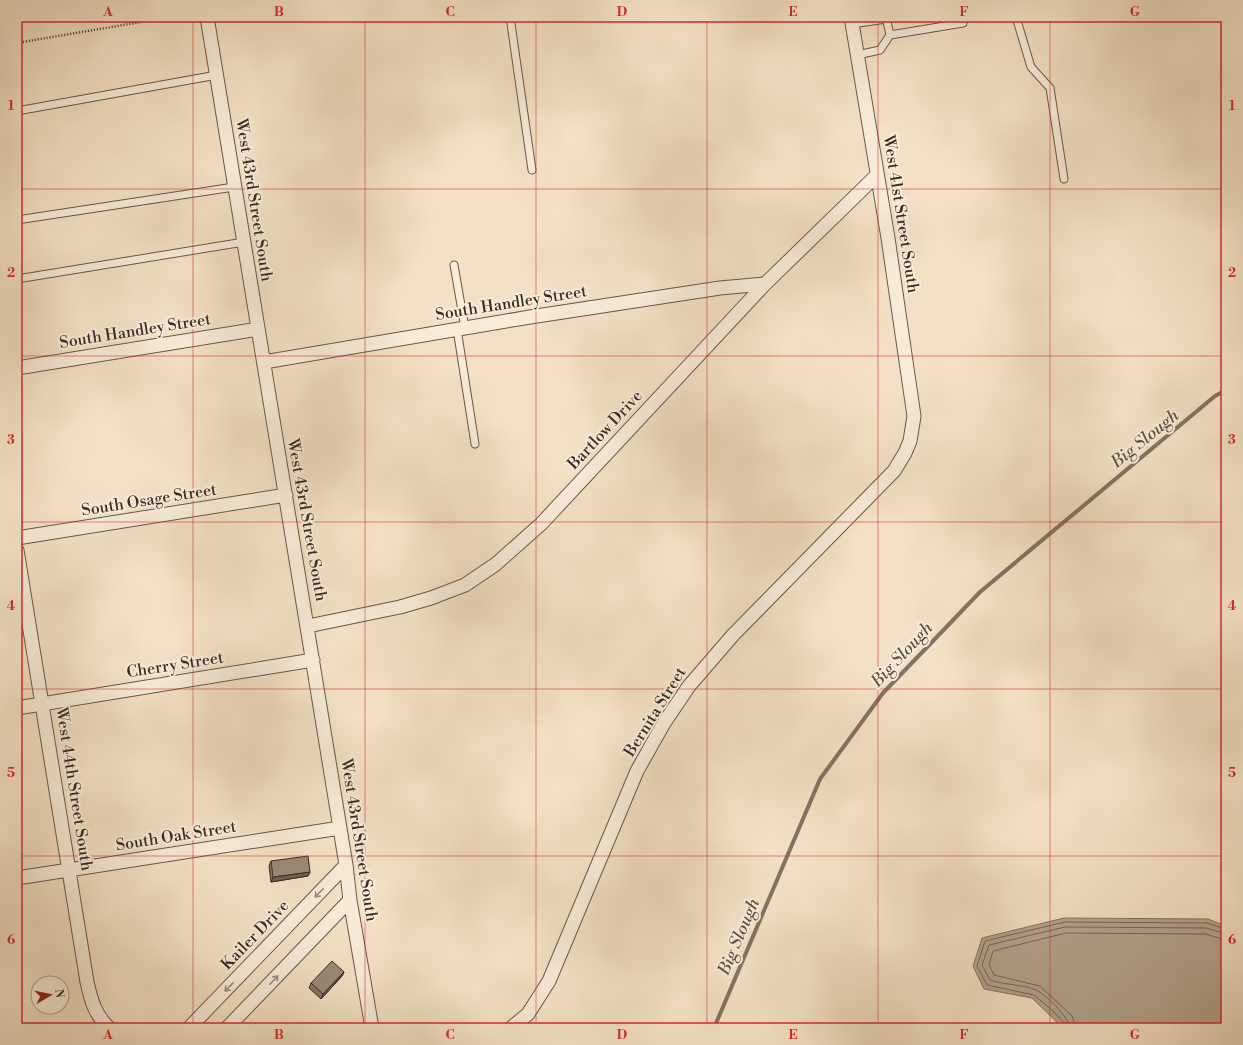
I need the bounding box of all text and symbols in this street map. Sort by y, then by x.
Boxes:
text: A [102,4,113,20]
text: B [274,4,284,20]
text: C [445,4,455,20]
text: D [617,4,627,20]
text: E [788,4,798,20]
text: F [959,4,969,20]
text: G [1130,4,1141,20]
text: 1 [8,98,15,114]
text: 1 [1229,98,1236,114]
street label: West 43rd Street South [231,116,277,283]
street label: West 41st Street South [878,133,923,295]
text: 2 [7,265,15,281]
text: 2 [1228,265,1236,281]
street label: South Handley Street [434,281,588,325]
street label: South Handley Street [58,309,212,353]
street label: Bartlow Drive [563,386,647,475]
water label: Big Slough [1106,405,1184,474]
text: 3 [7,432,15,448]
text: 3 [1228,432,1236,448]
street label: West 43rd Street South [283,436,331,603]
street label: South Osage Street [80,479,218,521]
text: 4 [7,598,16,614]
text: 4 [1228,598,1237,614]
water label: Big Slough [866,617,938,693]
street label: Cherry Street [125,647,225,683]
street label: Bernita Street [619,663,691,761]
street label: West 44th Street South [51,705,97,873]
street label: West 43rd Street South [336,756,382,923]
text: 5 [7,765,15,781]
text: 5 [1228,765,1236,781]
street label: South Oak Street [114,817,238,855]
one-way arrow [314,888,324,898]
water label: Big Slough [713,895,765,980]
street label: Kailer Drive [217,896,293,974]
text: 6 [7,932,15,948]
text: 6 [1228,932,1236,948]
north arrow [30,975,70,1015]
one-way arrow [269,975,279,985]
one-way arrow [224,982,234,992]
text: N [51,988,67,999]
text: A [102,1027,113,1043]
text: B [274,1027,284,1043]
text: C [445,1027,455,1043]
text: D [617,1027,627,1043]
text: E [788,1027,798,1043]
text: F [959,1027,969,1043]
text: G [1130,1027,1141,1043]

